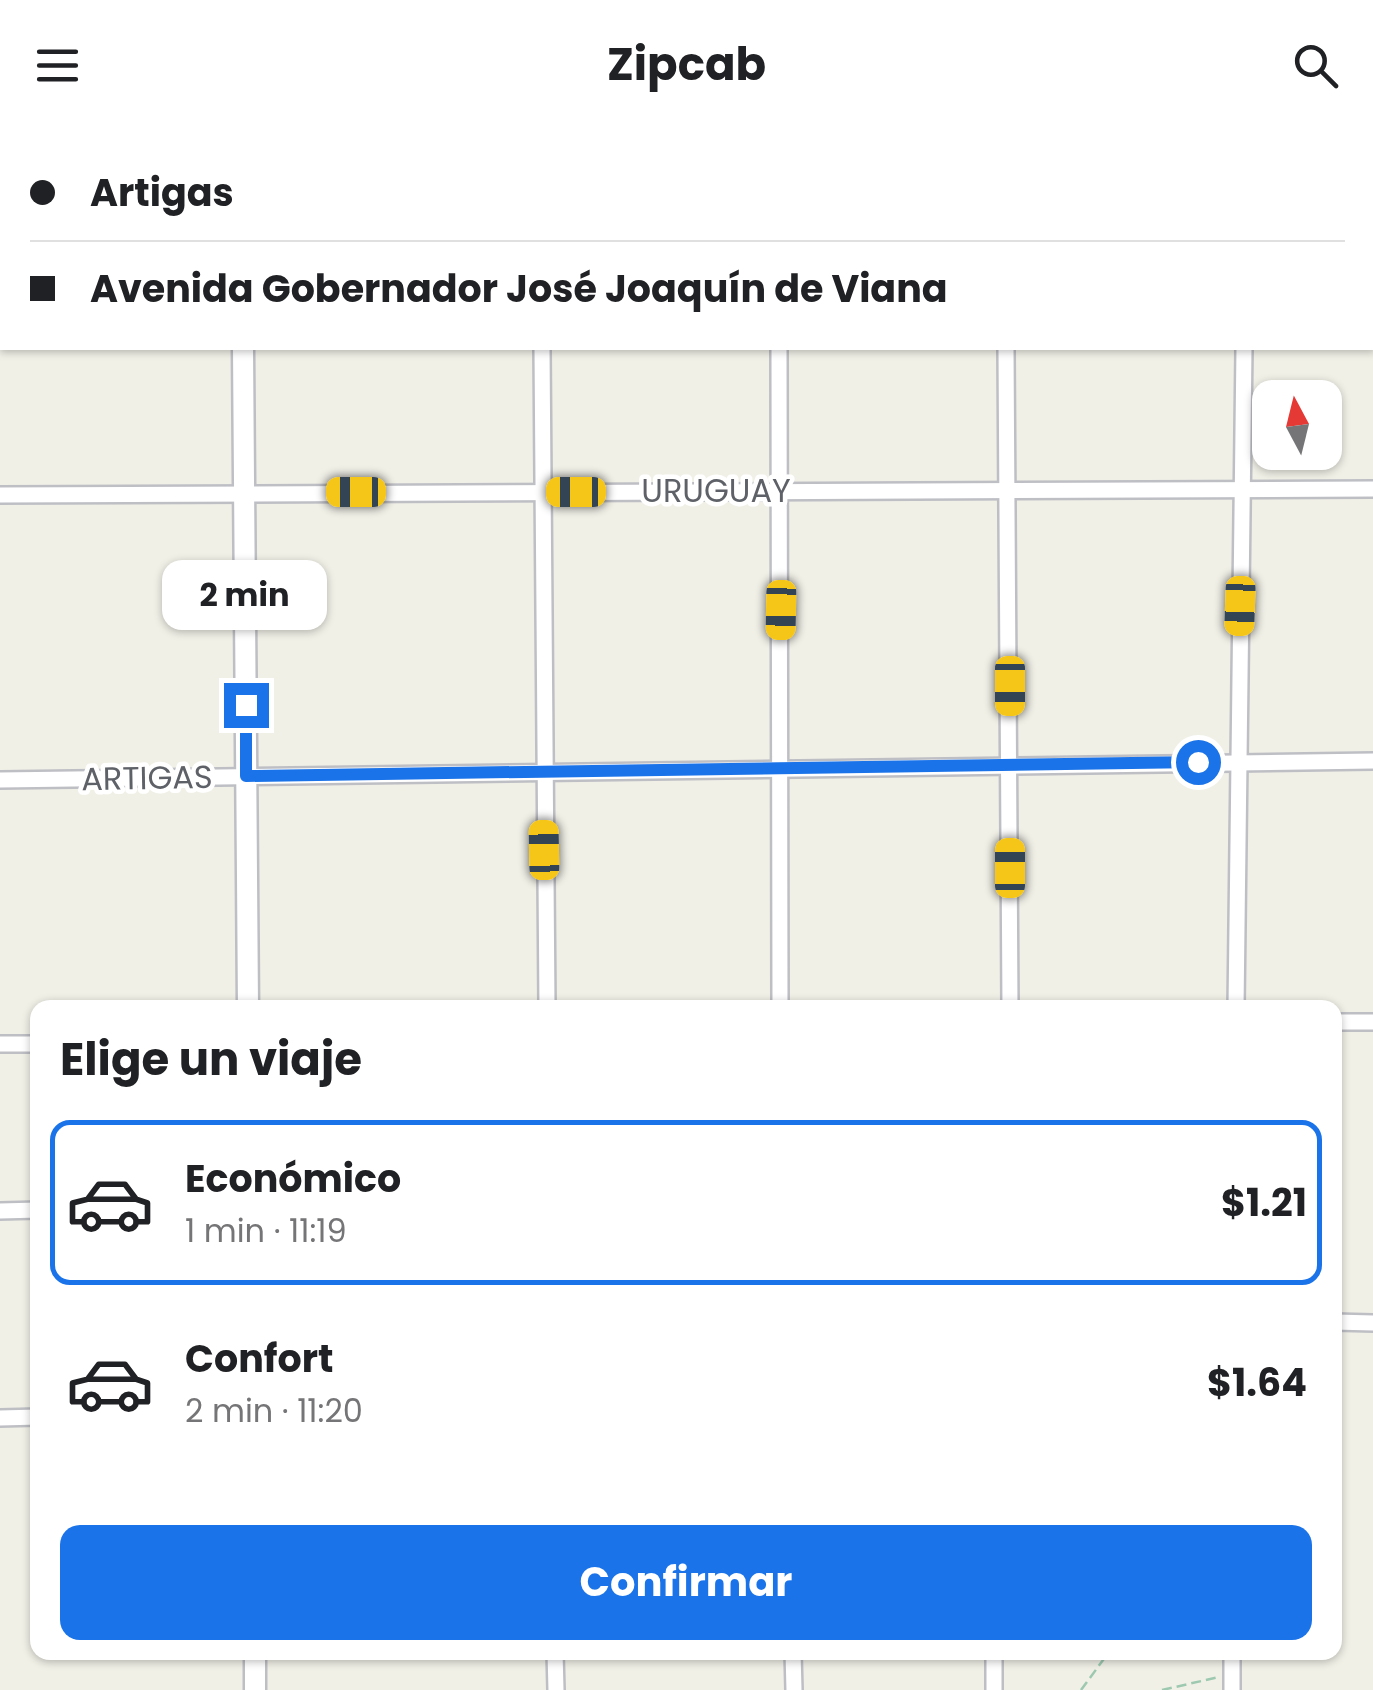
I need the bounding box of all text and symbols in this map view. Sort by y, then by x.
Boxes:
text: Zipcab [607,33,766,96]
icon: menu [30,38,85,93]
icon: search [1288,38,1343,93]
text: Artigas [90,166,234,219]
text: Avenida Gobernador José Joaquín de Viana [90,262,948,315]
north arrow [1252,380,1342,470]
map controls [1252,380,1342,470]
street label: URUGUAY [641,468,791,513]
car [326,477,386,507]
car [546,477,606,507]
callout: 2 min [164,560,328,630]
text: 2 min [200,572,289,617]
car [1224,575,1256,637]
car [765,580,797,640]
car [995,656,1025,716]
route end [224,683,269,728]
route start [1176,740,1221,785]
street label: ARTIGAS [81,754,213,801]
car [528,820,560,880]
car [995,838,1025,898]
text: Elige un viaje [60,1028,362,1091]
text: Económico [185,1152,401,1205]
icon: car [65,1158,155,1248]
text: $1.21 [1221,1176,1307,1229]
text: 1 min · 11:19 [185,1208,347,1253]
text: Confort [185,1332,333,1385]
icon: car [65,1338,155,1428]
text: $1.64 [1207,1356,1307,1409]
text: 2 min · 11:20 [185,1388,363,1433]
button: Confirmar [60,1525,1312,1640]

